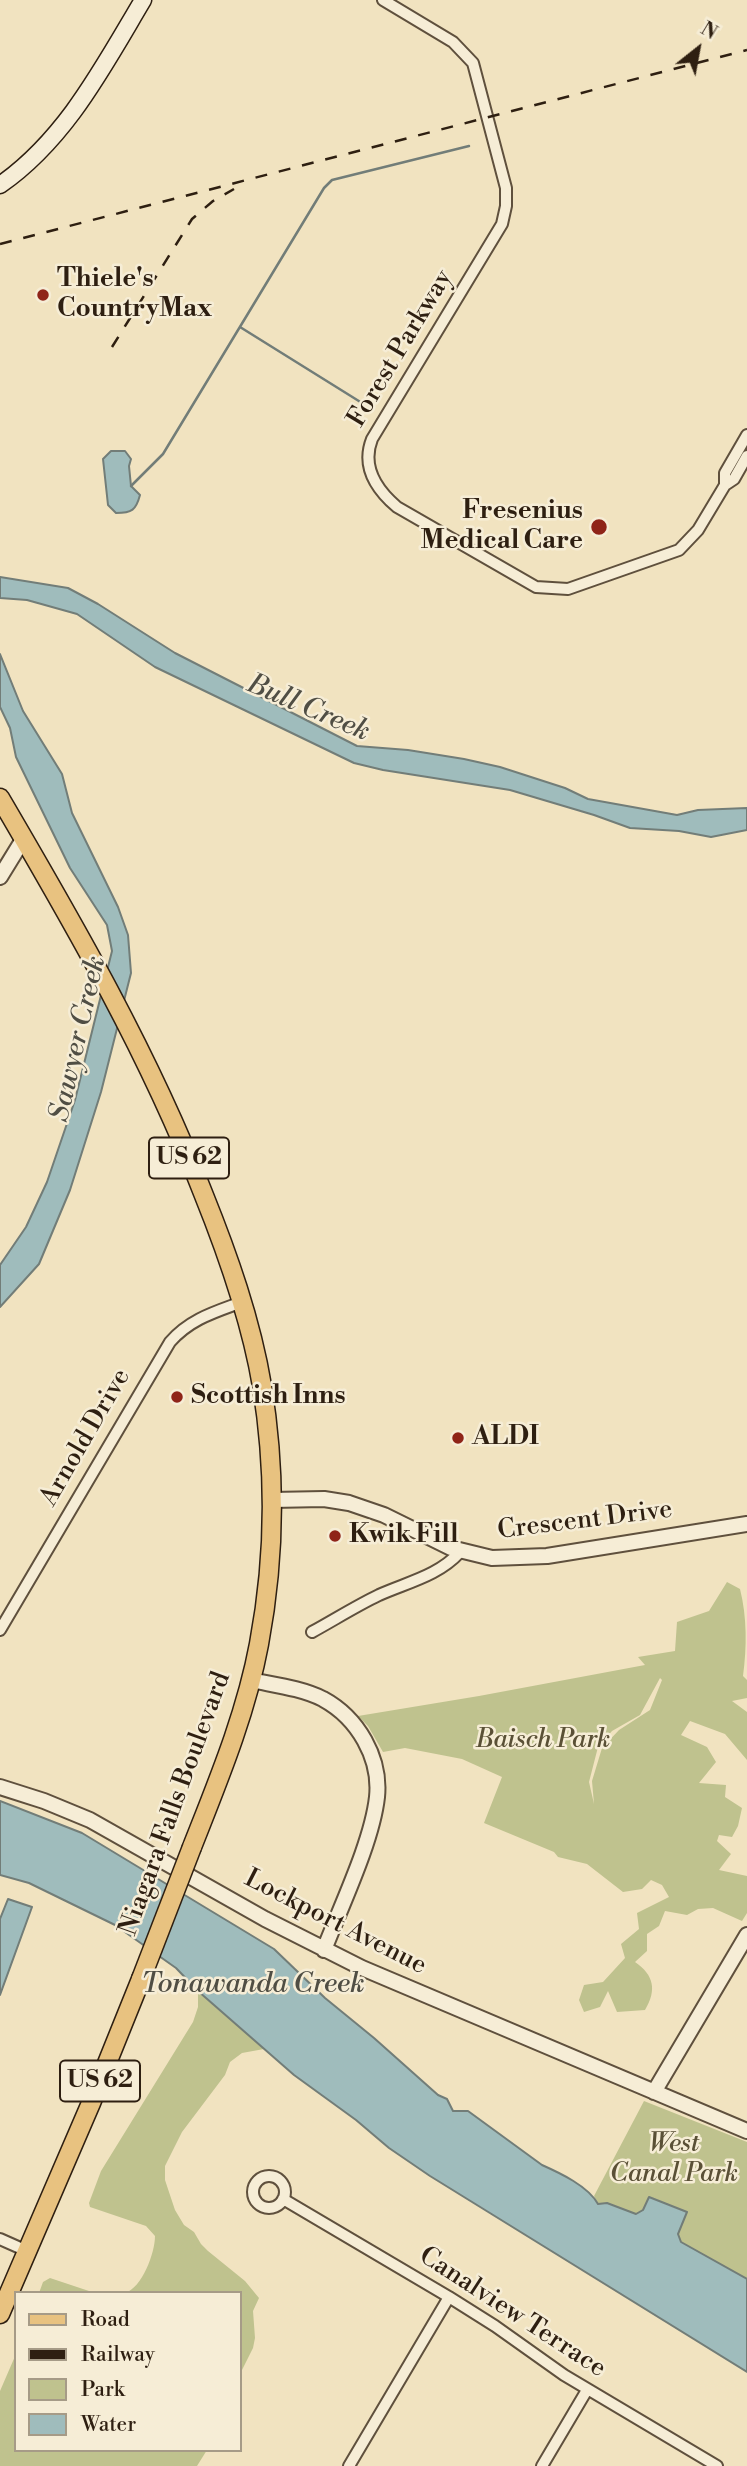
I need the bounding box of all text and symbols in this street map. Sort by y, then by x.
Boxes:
north arrow [663,14,733,84]
text: N [696,17,721,45]
place label: Thiele's CountryMax [57,264,212,326]
street label: Forest Parkway [342,265,460,433]
marker: Thiele's CountryMax [35,287,51,303]
place label: Fresenius Medical Care [420,496,583,558]
marker: Fresenius Medical Care [589,517,609,537]
water label: Bull Creek [242,668,374,750]
water label: Sawyer Creek [44,953,114,1125]
road number: US 62 [149,1138,229,1178]
street label: Arnold Drive [34,1364,138,1512]
place label: Scottish Inns [191,1381,346,1413]
marker: Scottish Inns [169,1389,185,1405]
place label: ALDI [472,1422,539,1454]
marker: ALDI [450,1430,466,1446]
street label: Crescent Drive [496,1495,674,1547]
place label: Kwik Fill [349,1520,458,1552]
marker: Kwik Fill [327,1528,343,1544]
street label: Niagara Falls Boulevard [114,1668,238,1940]
park label: Baisch Park [476,1725,610,1757]
street label: Lockport Avenue [239,1864,431,1982]
water label: Tonawanda Creek [141,1968,365,2002]
road number: US 62 [60,2060,140,2102]
park label: West Canal Park [610,2129,738,2190]
street label: Canalview Terrace [413,2241,611,2385]
legend [14,2291,242,2452]
text: Road [81,2307,130,2333]
text: Railway [81,2342,155,2368]
text: Park [81,2377,125,2403]
text: Water [81,2412,136,2438]

